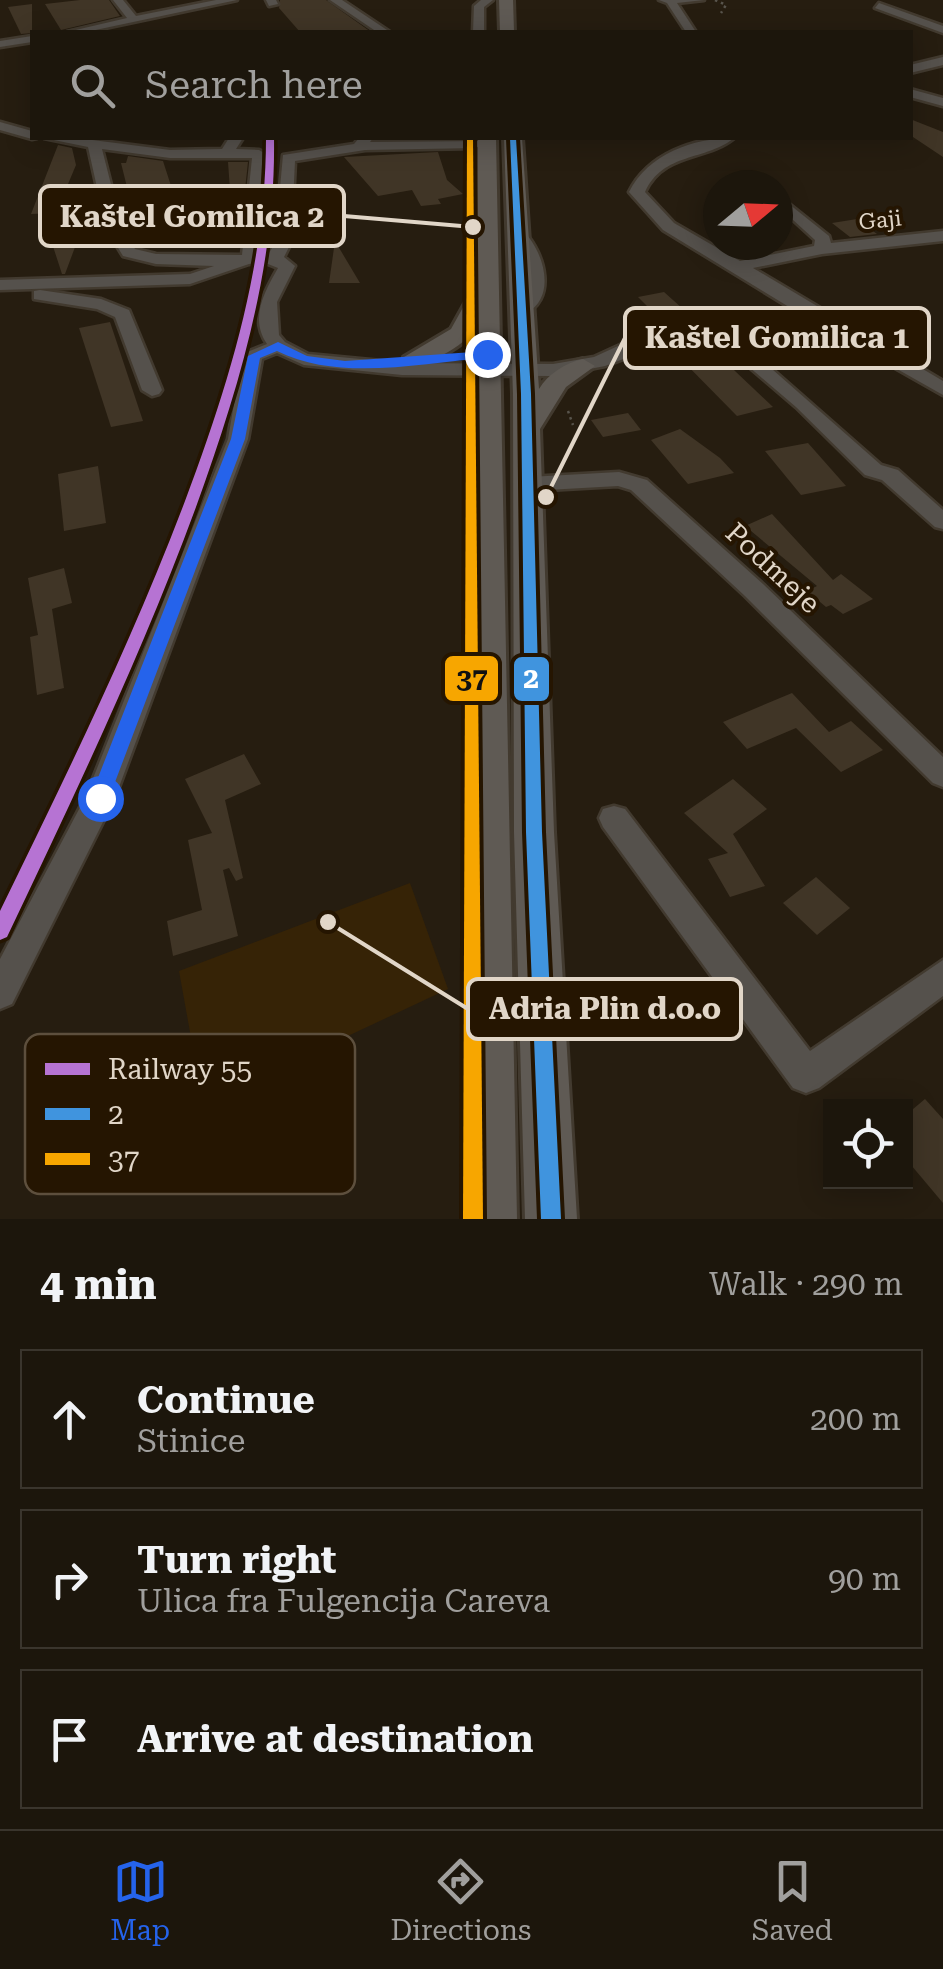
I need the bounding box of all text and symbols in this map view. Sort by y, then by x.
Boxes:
search box [30,30,913,140]
icon: search [65,58,120,113]
text: Search here [145,63,363,107]
north arrow [703,170,793,260]
callout: Kaštel Gomilica 2 [40,186,344,246]
text: Kaštel Gomilica 2 [60,199,324,234]
street label: Gaji [857,205,903,235]
callout: Kaštel Gomilica 1 [625,308,929,368]
text: Kaštel Gomilica 1 [645,320,909,355]
route end [465,332,511,378]
street label: Podmeje [719,516,827,620]
line badge: 37 [443,654,500,703]
line badge: 2 [512,655,551,703]
text: 37 [456,662,488,695]
text: 2 [523,662,539,695]
route start [78,776,124,822]
callout: Adria Plin d.o.o [468,979,741,1039]
text: Adria Plin d.o.o [489,991,721,1026]
legend [25,1034,355,1194]
text: Railway 55 [108,1053,252,1086]
text: 2 [108,1098,124,1131]
map controls [823,1099,913,1189]
button: locate [823,1099,913,1189]
text: 37 [108,1143,139,1176]
text: 4 min [40,1260,157,1309]
text: Walk · 290 m [709,1265,903,1303]
text: Continue [137,1378,315,1422]
icon: ahead [42,1392,97,1447]
text: 200 m [810,1400,901,1438]
text: Stinice [137,1422,245,1460]
text: Turn right [137,1538,336,1582]
icon: right [42,1552,97,1607]
text: 90 m [828,1560,901,1598]
text: Ulica fra Fulgencija Careva [137,1582,550,1620]
icon: arrive [42,1712,97,1767]
text: Arrive at destination [137,1717,533,1761]
tab: Map [110,1854,170,1947]
tab: Directions [390,1854,531,1947]
tab: Saved [752,1854,833,1947]

